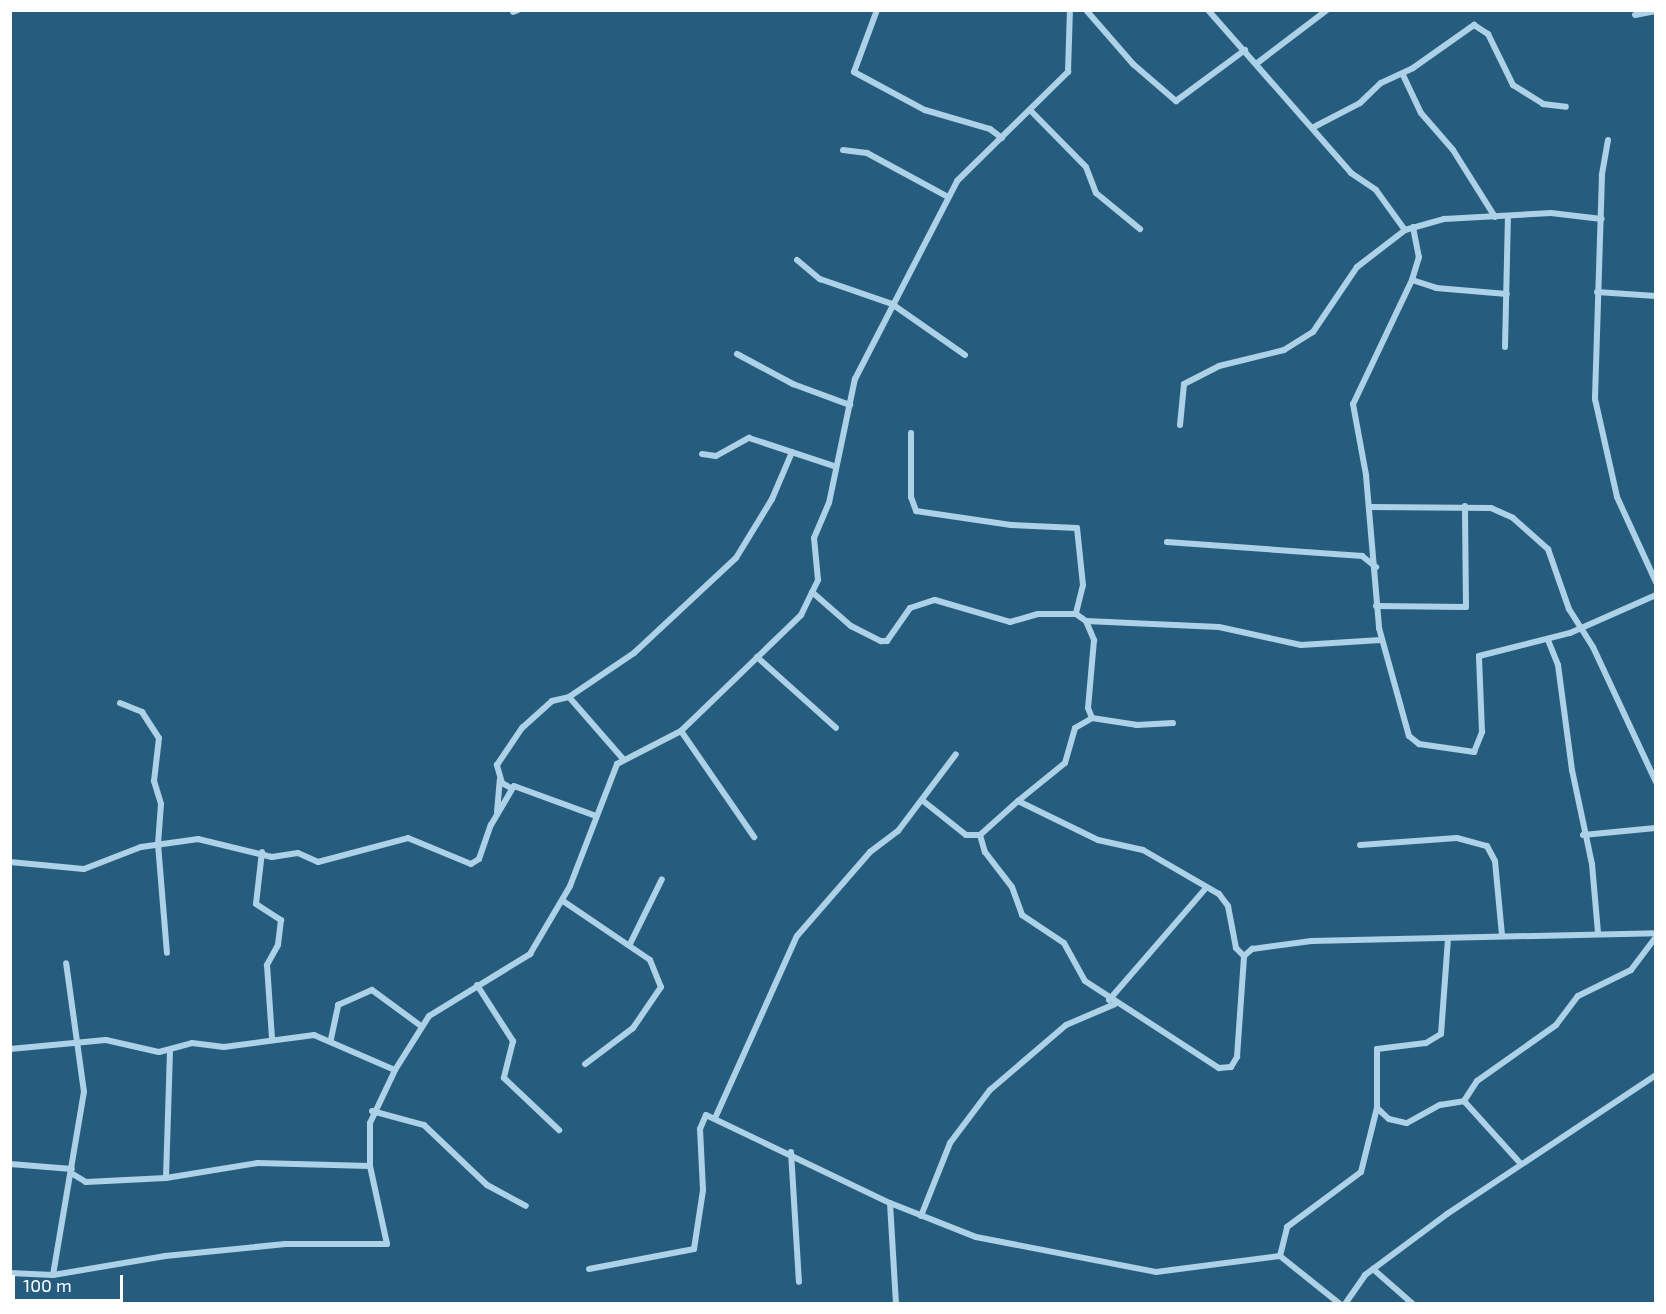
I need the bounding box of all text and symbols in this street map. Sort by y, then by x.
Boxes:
scale bar [15,1263,126,1301]
text: 100 m [23,1274,72,1296]

